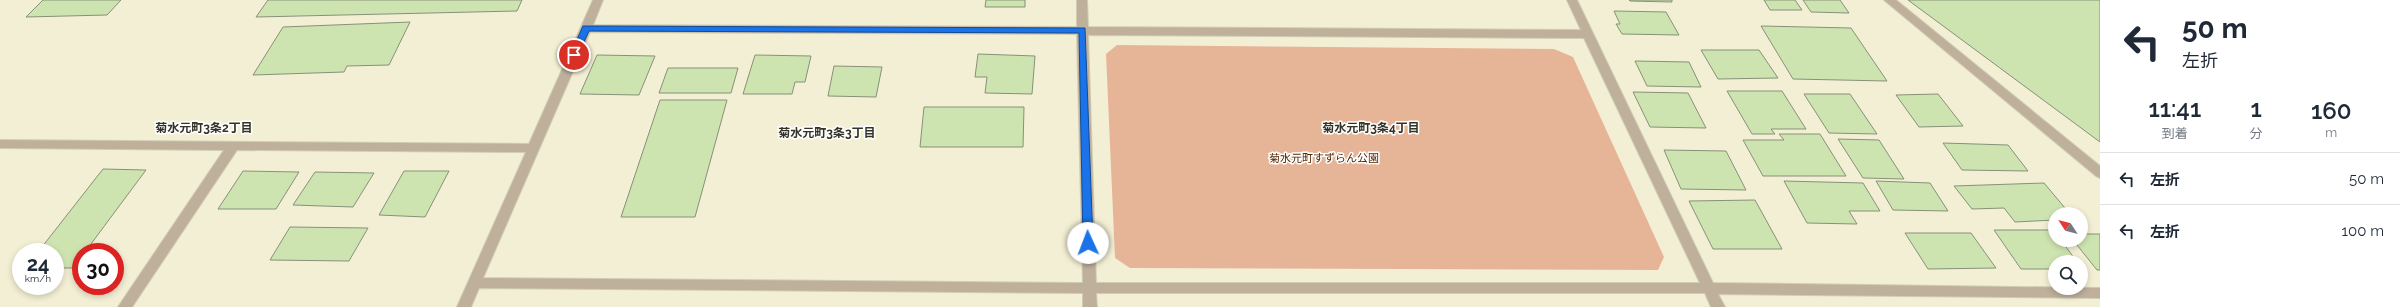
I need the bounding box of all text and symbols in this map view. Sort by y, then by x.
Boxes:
text: 50 m [2182,12,2248,45]
icon: left [2116,16,2168,68]
pin [557,38,591,72]
icon: arrive [563,44,585,66]
text: 左折 [2182,50,2218,71]
text: 11:41 [2148,94,2201,123]
text: 1 [2250,94,2262,123]
text: 160 [2311,96,2352,125]
district label: 菊水元町3条2丁目 [155,121,253,135]
district label: 菊水元町3条4丁目 [1322,121,1420,135]
text: m [2325,125,2337,140]
district label: 菊水元町3条3丁目 [778,126,876,140]
text: 到着 [2162,126,2188,141]
text: 分 [2250,126,2263,141]
park label: 菊水元町すずらん公園 [1269,152,1379,165]
icon: left [2116,168,2138,190]
text: 50 m [2349,170,2384,188]
text: 左折 [2150,171,2180,189]
north arrow [2048,207,2088,247]
map controls [2048,207,2088,295]
icon: left [2116,220,2138,242]
position arrow [1067,222,1109,264]
text: 100 m [2342,222,2384,240]
text: 左折 [2150,223,2180,241]
speed limit sign: 30 [72,243,124,295]
text: 24 [27,252,49,276]
button: search [2048,255,2088,295]
text: km/h [25,273,51,284]

